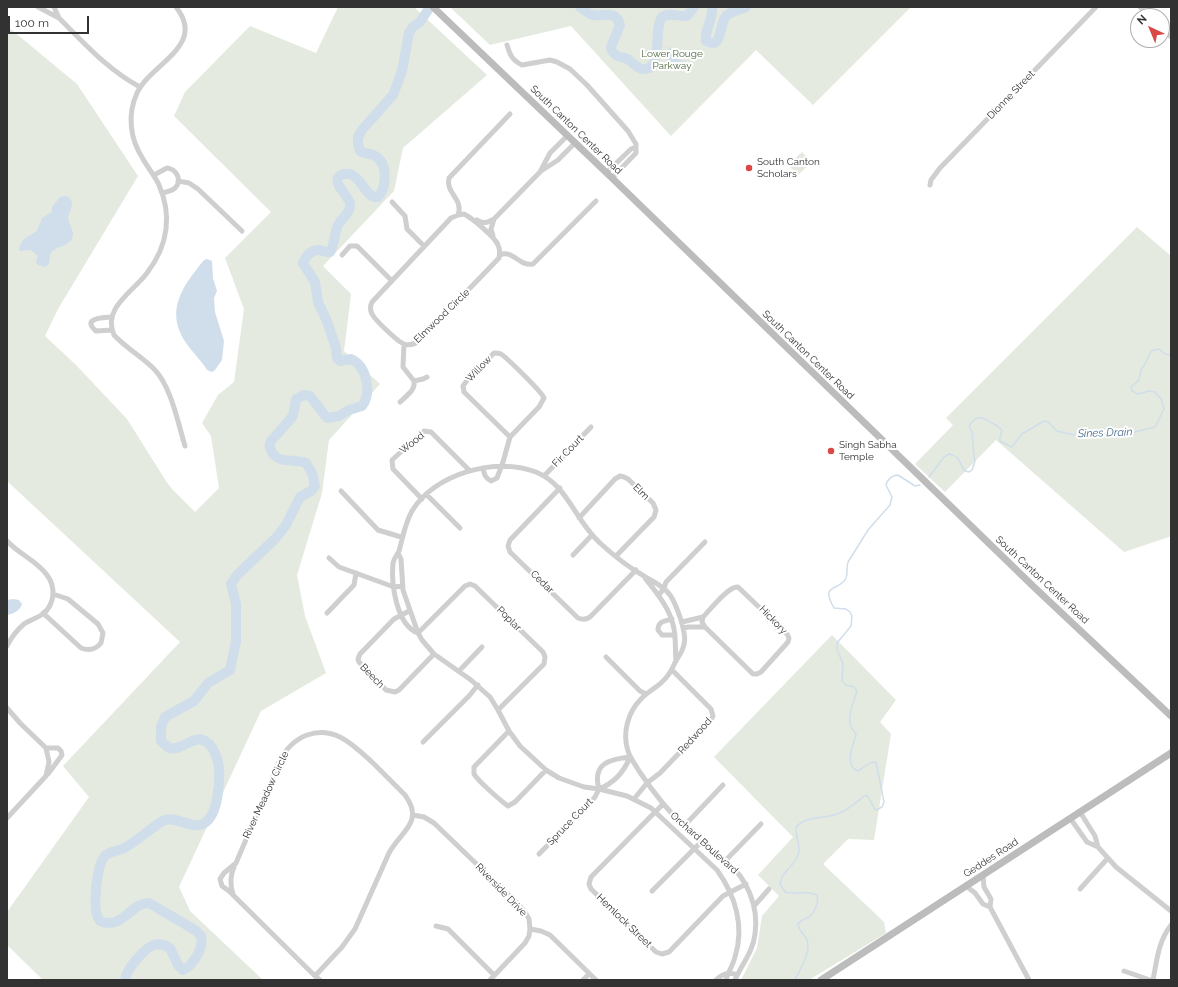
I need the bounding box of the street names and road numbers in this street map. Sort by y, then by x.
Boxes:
street label: Dionne Street [985,68,1037,122]
street label: South Canton Center Road [528,83,624,177]
street label: Elmwood Circle [412,286,472,346]
street label: South Canton Center Road [760,308,856,402]
street label: Willow [464,353,494,385]
street label: Wood [397,430,427,456]
street label: Fir Court [550,433,586,469]
street label: Elm [630,481,652,503]
street label: South Canton Center Road [993,534,1091,626]
street label: Cedar [528,568,556,596]
street label: Hickory [757,603,789,637]
street label: Poplar [494,604,524,634]
street label: Beech [357,661,387,691]
street label: Redwood [676,715,714,757]
street label: River Meadow Circle [241,749,291,841]
street label: Spruce Court [544,796,596,848]
street label: Orchard Boulevard [668,809,740,877]
street label: Geddes Road [961,836,1021,880]
street label: Riverside Drive [473,861,529,919]
street label: Hemlock Street [594,892,654,950]

